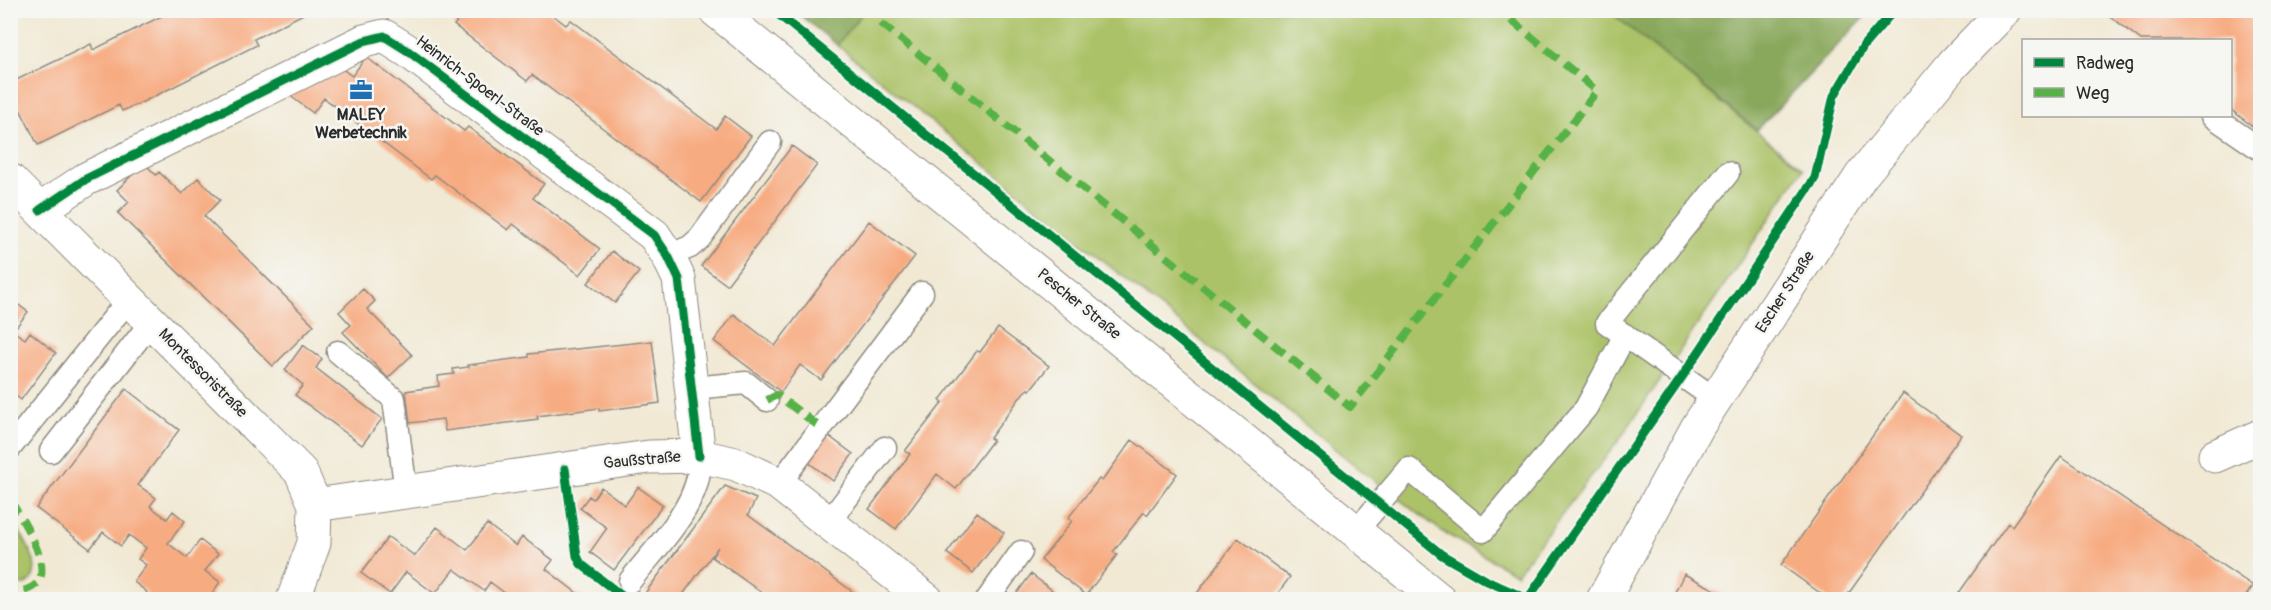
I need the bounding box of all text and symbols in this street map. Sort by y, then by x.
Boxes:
street label: Heinrich-Spoerl-Straße [412,31,548,141]
legend [2022,39,2232,117]
text: Radweg [2076,52,2134,75]
office icon: MALEY Werbetechnik [348,77,374,103]
text: Weg [2076,82,2109,105]
place label: MALEY Werbetechnik [315,105,407,143]
street label: Escher Straße [1751,247,1819,337]
street label: Pescher Straße [1033,264,1125,344]
street label: Montessoristraße [154,324,252,422]
street label: Gaußstraße [602,447,682,473]

